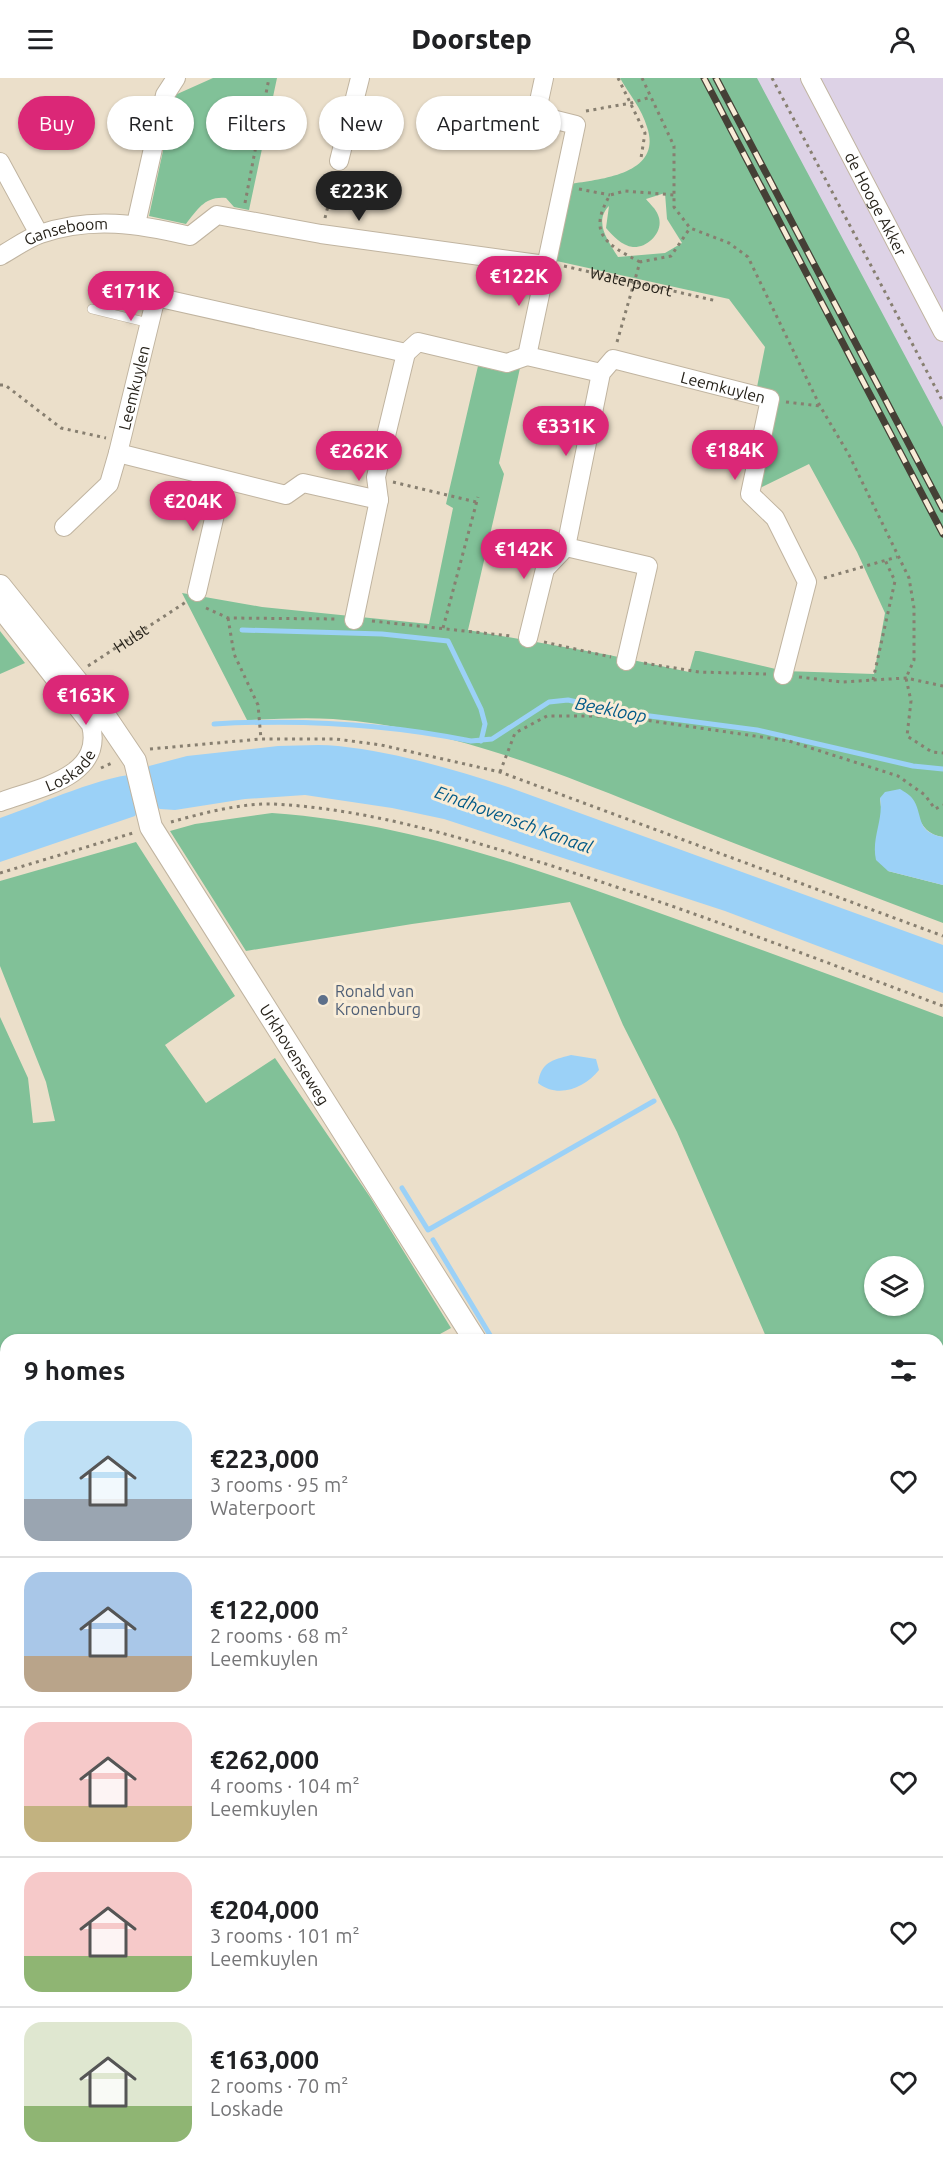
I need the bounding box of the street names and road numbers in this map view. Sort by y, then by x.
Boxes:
street label: de Hooge Akker [841,149,910,259]
street label: Ganseboom [21,214,108,249]
street label: Waterpoort [588,263,675,300]
street label: Leemkuylen [115,343,153,432]
street label: Leemkuylen [679,368,767,406]
street label: Hulst [110,620,152,656]
street label: Loskade [43,747,99,795]
street label: Urkhovenseweg [256,1001,333,1108]

